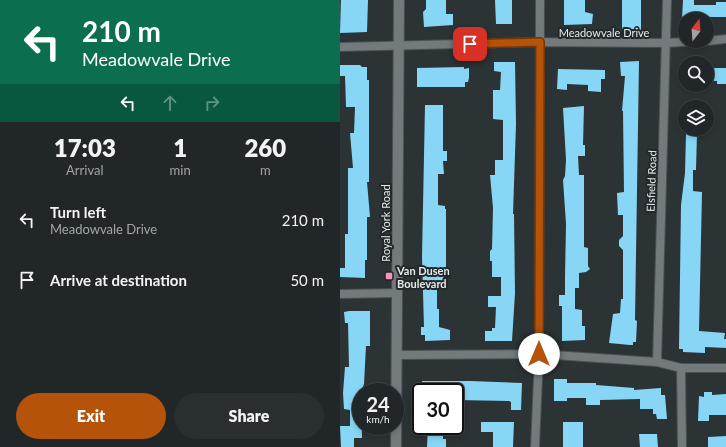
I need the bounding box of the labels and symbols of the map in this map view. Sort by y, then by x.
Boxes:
north arrow [678,12,714,48]
street label: Meadowvale Drive [559,26,650,39]
pin [453,27,487,61]
street label: Elsfield Road [643,150,659,212]
street label: Royal York Road [379,184,392,262]
place label: Van Dusen Boulevard [396,264,450,290]
marker: Van Dusen Boulevard [384,271,394,281]
position arrow [518,333,560,375]
speed limit sign: 30 [412,383,464,435]

